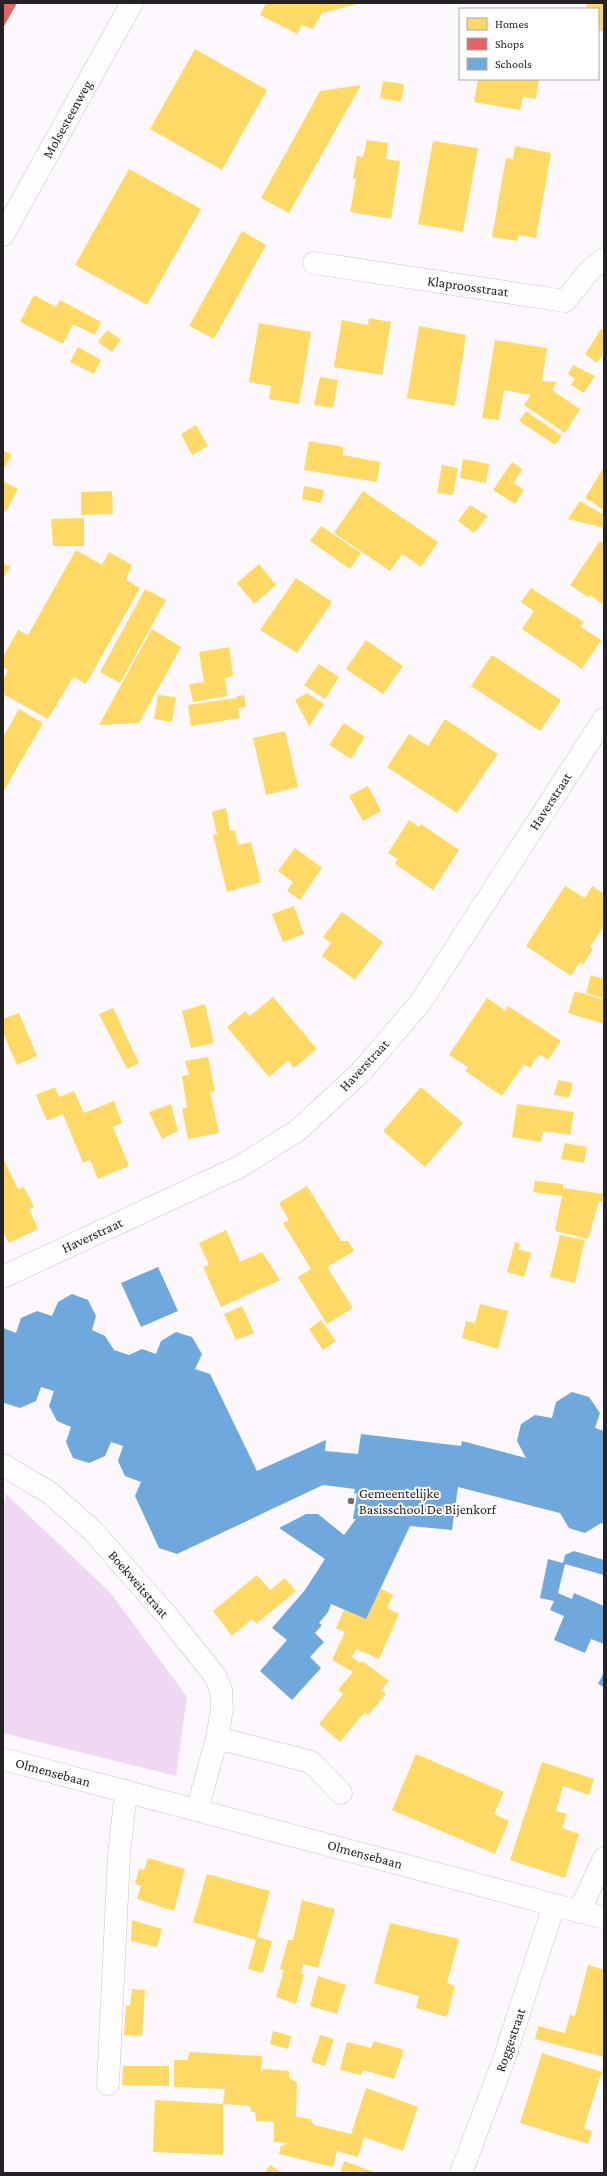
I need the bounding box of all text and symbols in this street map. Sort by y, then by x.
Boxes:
legend [459,8,599,80]
text: Homes [495,17,529,31]
text: Shops [495,37,524,51]
text: Schools [495,57,532,71]
street label: Molsesteenweg [39,77,95,161]
street label: Klaproosstraat [426,272,510,300]
street label: Haverstraat [525,769,575,833]
street label: Haverstraat [336,1035,392,1094]
street label: Haverstraat [59,1214,125,1256]
place label: Gemeentelijke Basisschool De Bijenkorf [359,1485,497,1518]
marker: Gemeentelijke Basisschool De Bijenkorf [346,1496,356,1506]
street label: Boekweitstraat [105,1547,173,1621]
street label: Olmensebaan [14,1754,93,1790]
street label: Olmensebaan [326,1836,405,1872]
street label: Roggestraat [492,2006,529,2074]

